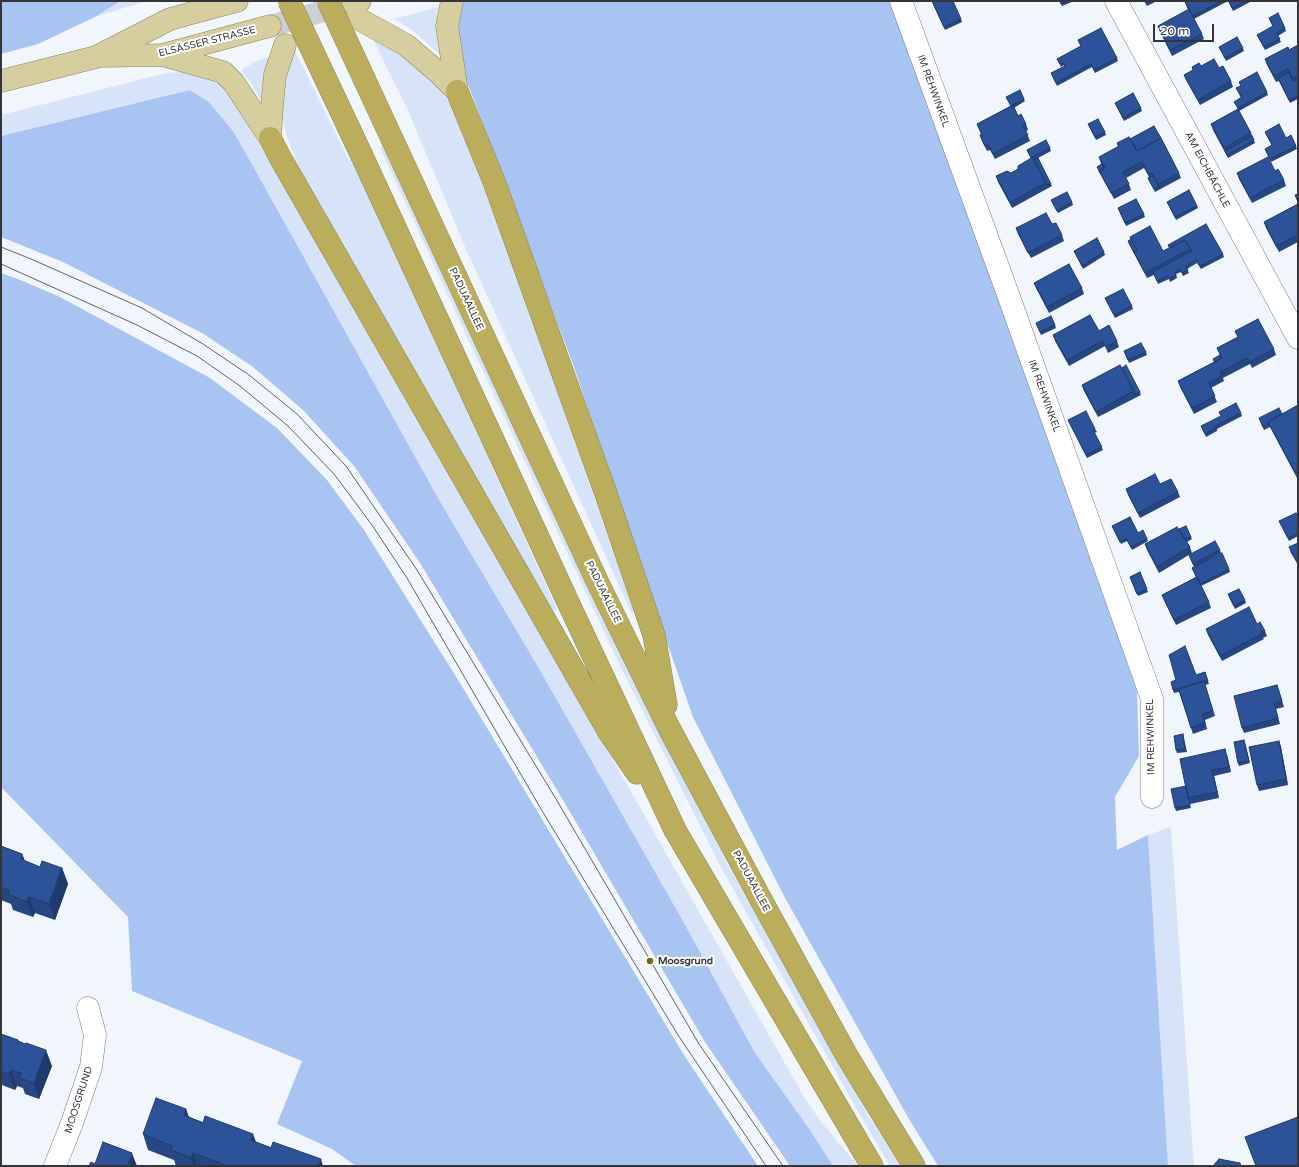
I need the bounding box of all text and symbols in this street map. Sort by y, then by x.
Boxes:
scale bar [1155,16,1216,42]
street label: ELSÄSSER STRASSE [157,24,257,60]
text: 20 m [1160,24,1189,38]
street label: IM REHWINKEL [914,53,952,129]
street label: AM EICHBÄCHLE [1182,130,1232,210]
street label: PADUAALLEE [446,266,486,332]
street label: IM REHWINKEL [1025,358,1063,434]
street label: PADUAALLEE [583,559,623,625]
street label: IM REHWINKEL [1144,699,1158,775]
street label: PADUAALLEE [730,848,772,914]
place label: Moosgrund [658,955,713,967]
marker: Moosgrund [645,956,655,966]
street label: MOOSGRUND [62,1065,96,1135]

